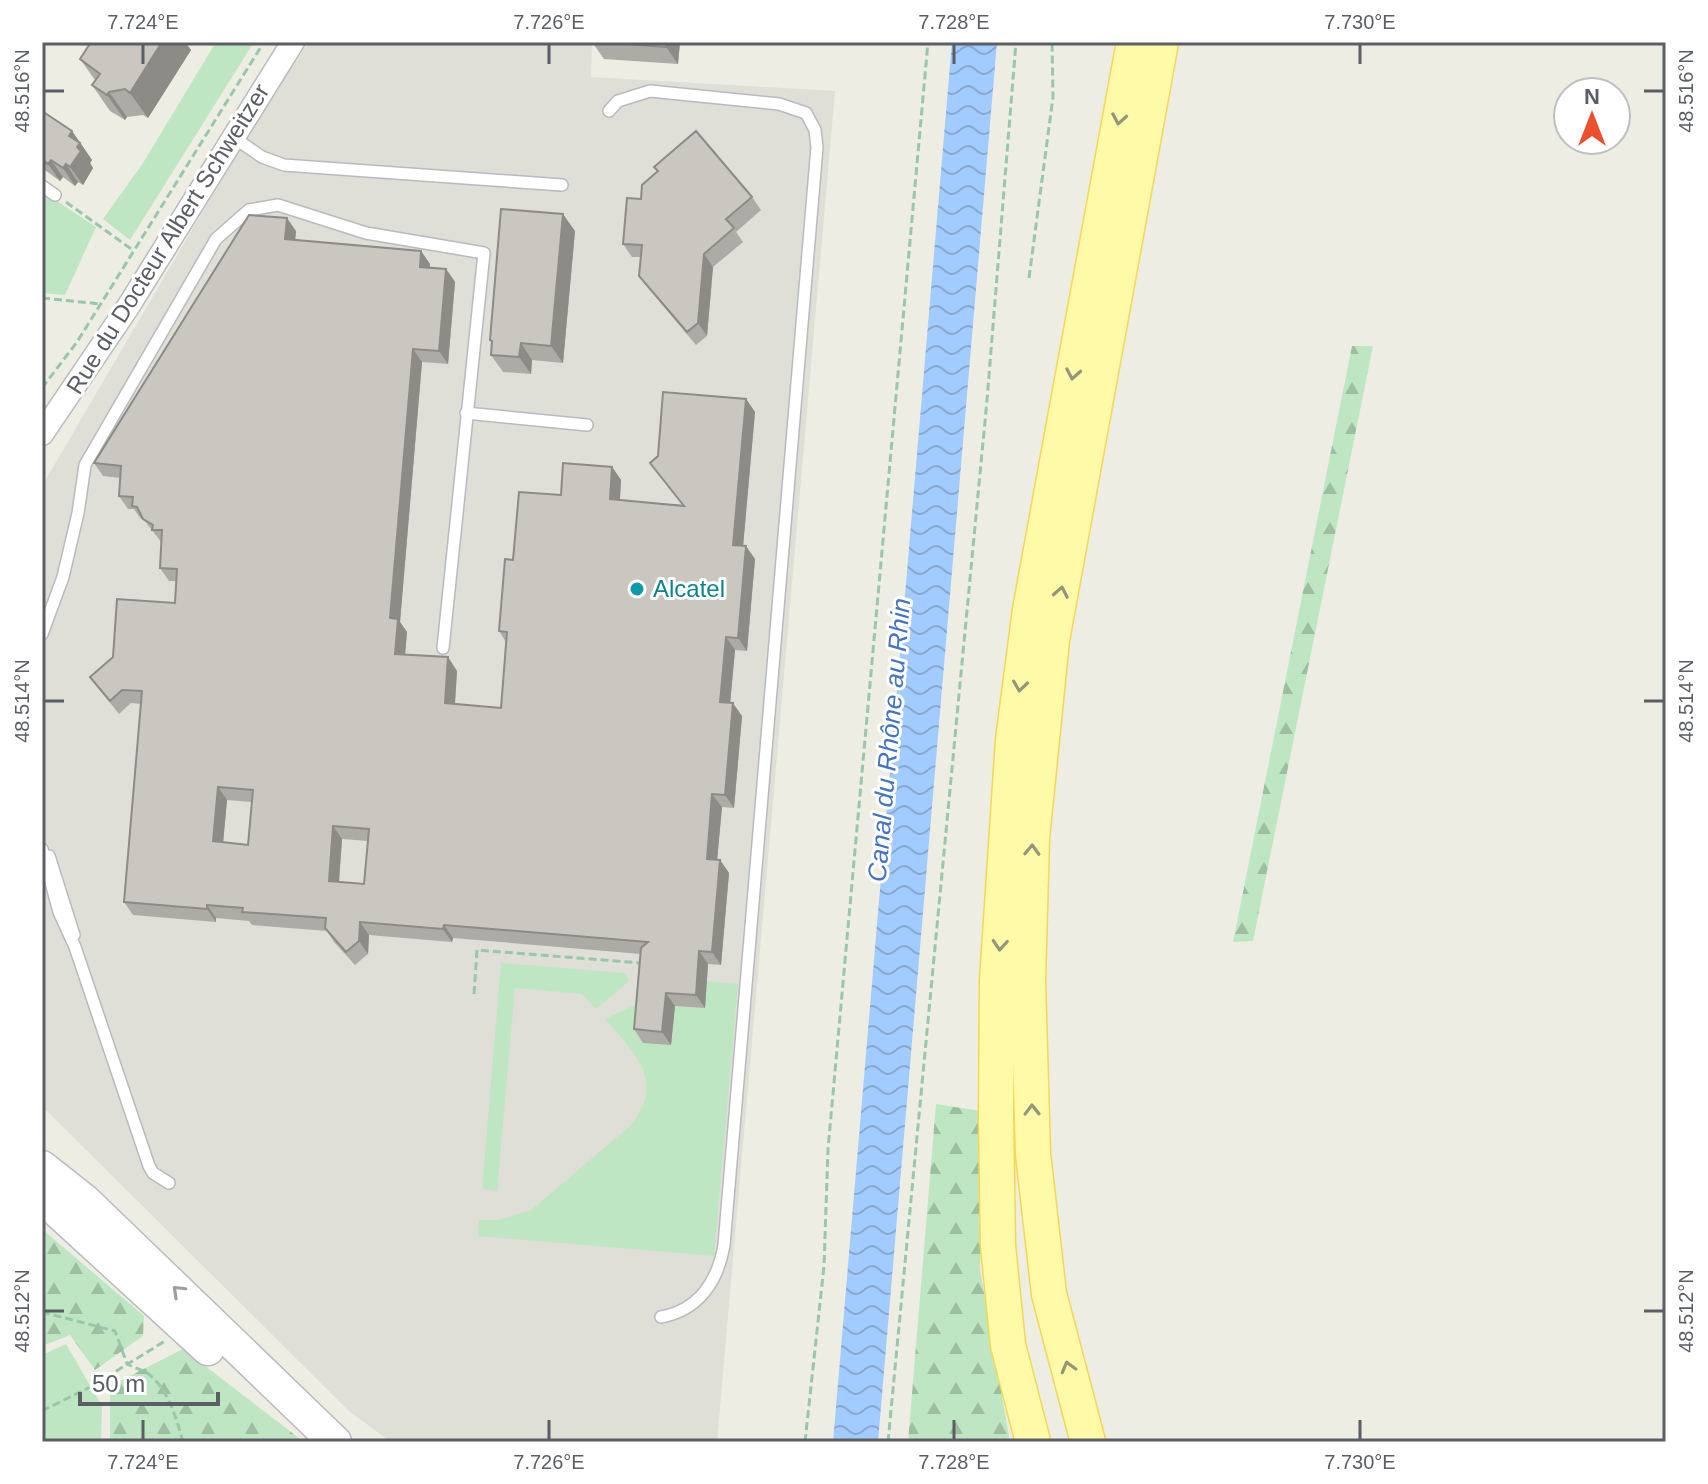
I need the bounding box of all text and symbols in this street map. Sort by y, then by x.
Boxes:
text: 7.724°E [107,11,179,33]
text: 7.726°E [513,11,585,33]
text: 7.728°E [918,11,990,33]
text: 7.730°E [1324,11,1396,33]
text: 48.516°N [11,49,33,133]
text: 48.516°N [1675,49,1697,133]
north arrow [1552,76,1632,156]
street label: Rue du Docteur Albert Schweitzer [61,79,274,399]
text: N [1584,84,1600,109]
one-way arrow [1112,112,1129,125]
one-way arrow [1065,368,1082,381]
place label: Alcatel [653,575,725,602]
marker: Alcatel [628,580,646,598]
one-way arrow [1051,585,1068,599]
water label: Canal du Rhône au Rhin [862,597,916,883]
text: 48.514°N [11,659,33,743]
text: 48.514°N [1675,659,1697,743]
one-way arrow [1012,679,1029,693]
one-way arrow [1023,843,1041,856]
one-way arrow [991,939,1008,952]
one-way arrow [1023,1103,1040,1116]
text: 48.512°N [11,1269,33,1353]
text: 48.512°N [1675,1269,1697,1353]
one-way arrow [173,1285,187,1300]
scale bar [80,1356,218,1406]
one-way arrow [1061,1360,1078,1374]
text: 50 m [92,1370,145,1397]
text: 7.724°E [107,1451,179,1473]
text: 7.726°E [513,1451,585,1473]
text: 7.728°E [918,1451,990,1473]
text: 7.730°E [1324,1451,1396,1473]

